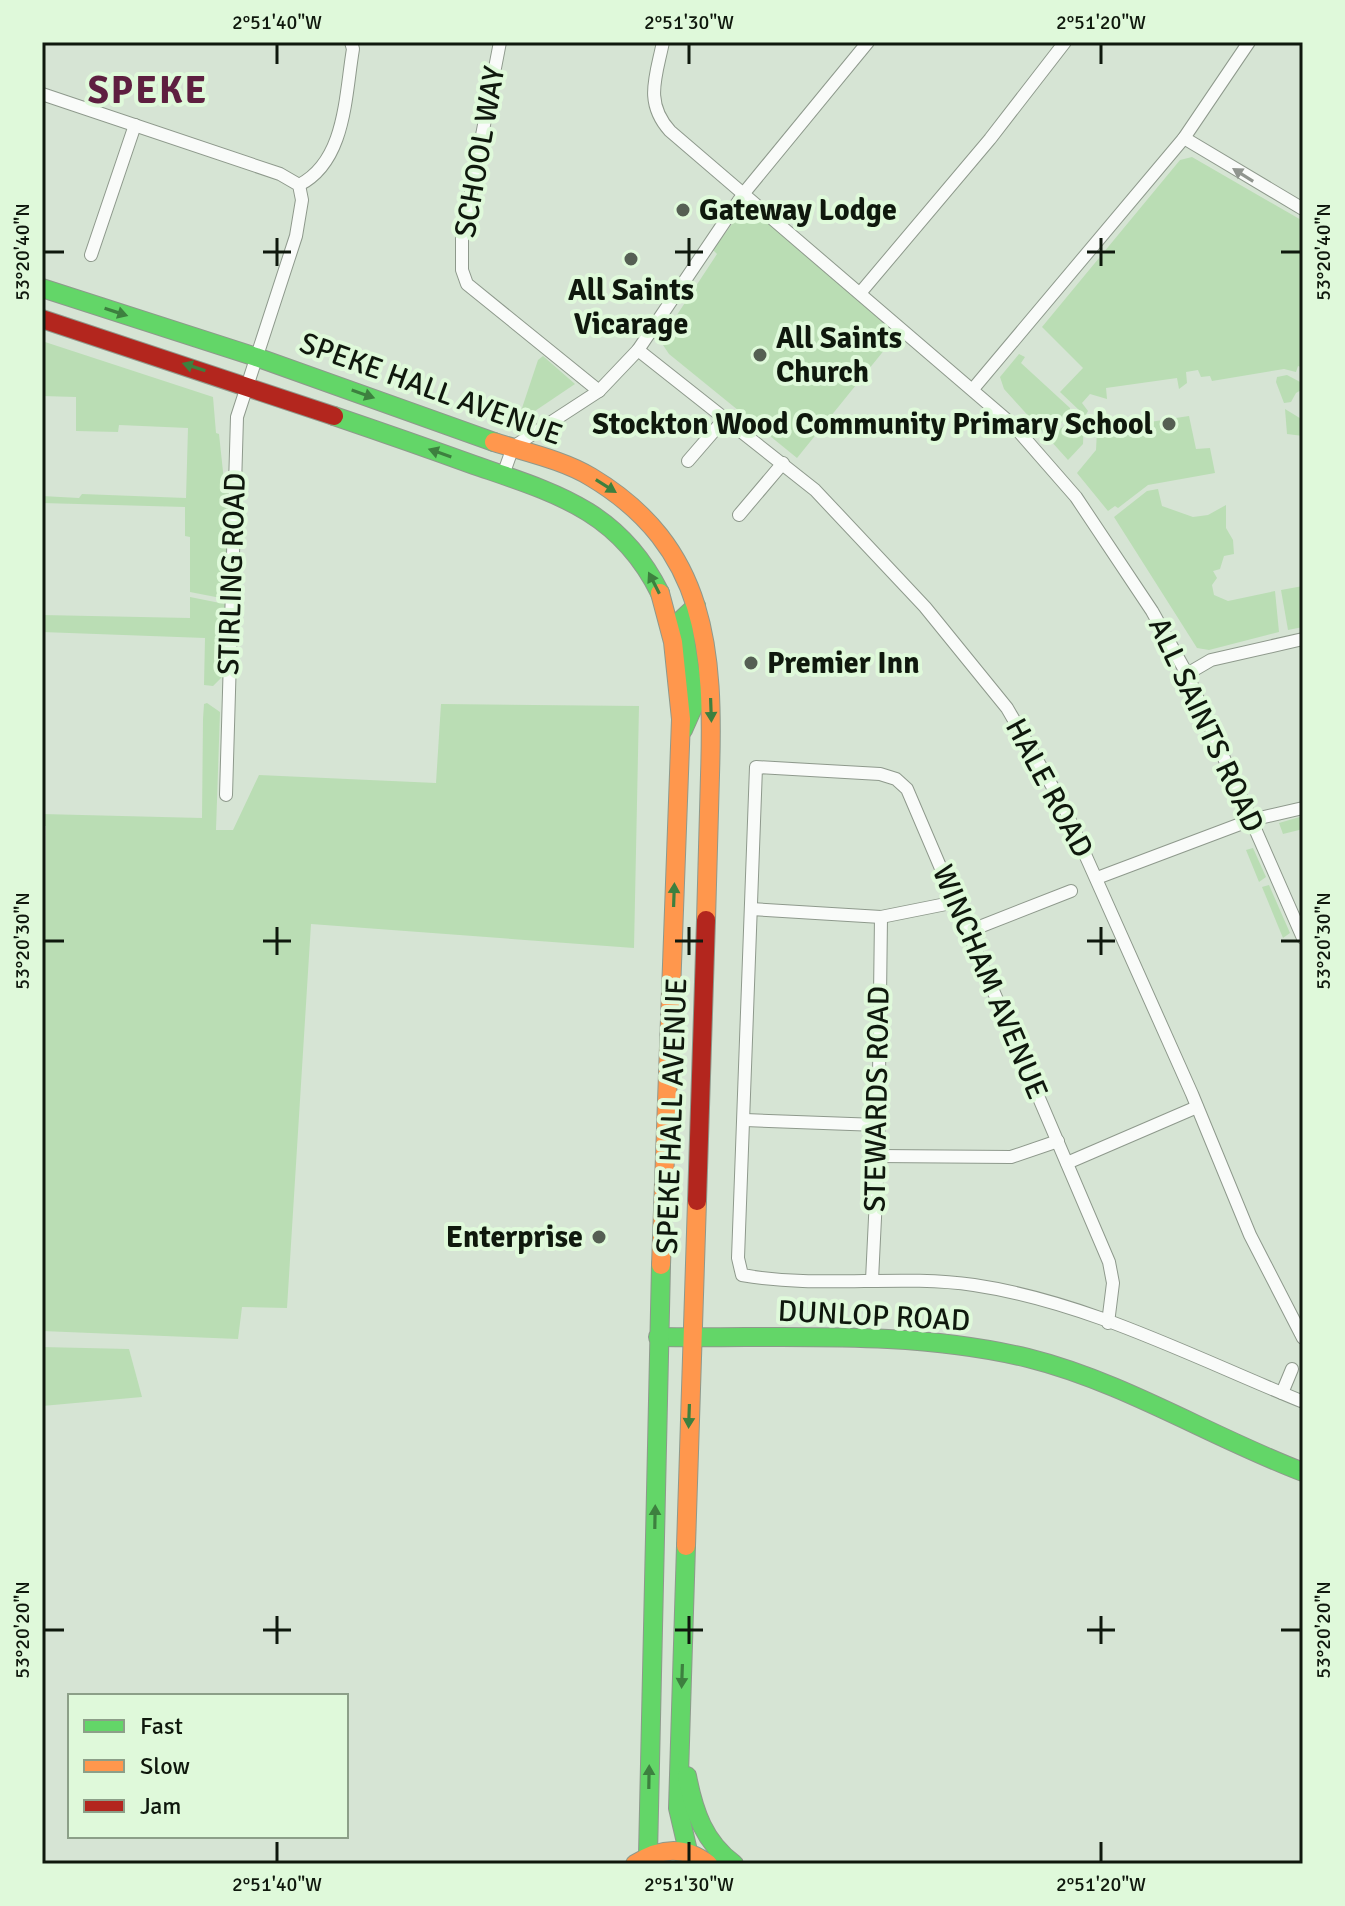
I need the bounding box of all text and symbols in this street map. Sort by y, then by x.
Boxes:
text: 2°51'40"W [232,10,322,35]
text: 2°51'30"W [644,10,734,35]
text: 2°51'20"W [1056,10,1146,35]
street label: SCHOOL WAY [447,64,513,240]
district label: SPEKE [88,67,208,114]
one-way arrow [1232,168,1253,183]
place label: Gateway Lodge [699,192,897,229]
marker: Gateway Lodge [674,201,692,219]
text: 53°20'40"N [10,203,35,301]
text: 53°20'40"N [1311,203,1336,301]
marker: All Saints Vicarage [622,250,640,268]
place label: All Saints Vicarage [568,272,694,343]
one-way arrow [105,306,129,318]
place label: All Saints Church [776,320,902,391]
street label: SPEKE HALL AVENUE [295,324,567,454]
marker: All Saints Church [751,346,769,364]
one-way arrow [182,361,206,373]
one-way arrow [351,388,375,401]
place label: Stockton Wood Community Primary School [592,406,1153,443]
marker: Stockton Wood Community Primary School [1160,415,1178,433]
one-way arrow [428,446,452,458]
street label: STIRLING ROAD [210,472,254,676]
one-way arrow [595,478,617,492]
one-way arrow [648,572,662,594]
street label: ALL SAINTS ROAD [1140,612,1272,838]
place label: Premier Inn [767,645,920,682]
marker: Premier Inn [742,654,760,672]
one-way arrow [705,698,718,723]
street label: HALE ROAD [997,712,1101,864]
street label: WINCHAM AVENUE [924,859,1056,1105]
one-way arrow [668,882,681,907]
text: 53°20'30"N [10,892,35,990]
text: 53°20'30"N [1311,892,1336,990]
street label: SPEKE HALL AVENUE [649,977,695,1255]
street label: STEWARDS ROAD [857,986,897,1212]
place label: Enterprise [446,1219,583,1256]
marker: Enterprise [590,1228,608,1246]
street label: DUNLOP ROAD [777,1292,971,1340]
one-way arrow [683,1404,696,1429]
one-way arrow [648,1504,661,1529]
text: 53°20'20"N [10,1581,35,1679]
text: 53°20'20"N [1311,1581,1336,1679]
one-way arrow [676,1664,688,1689]
legend [68,1694,348,1838]
text: Fast [140,1711,183,1741]
text: Slow [140,1751,190,1781]
one-way arrow [643,1764,656,1789]
text: Jam [140,1791,181,1821]
text: 2°51'40"W [232,1872,322,1897]
text: 2°51'30"W [644,1872,734,1897]
text: 2°51'20"W [1056,1872,1146,1897]

